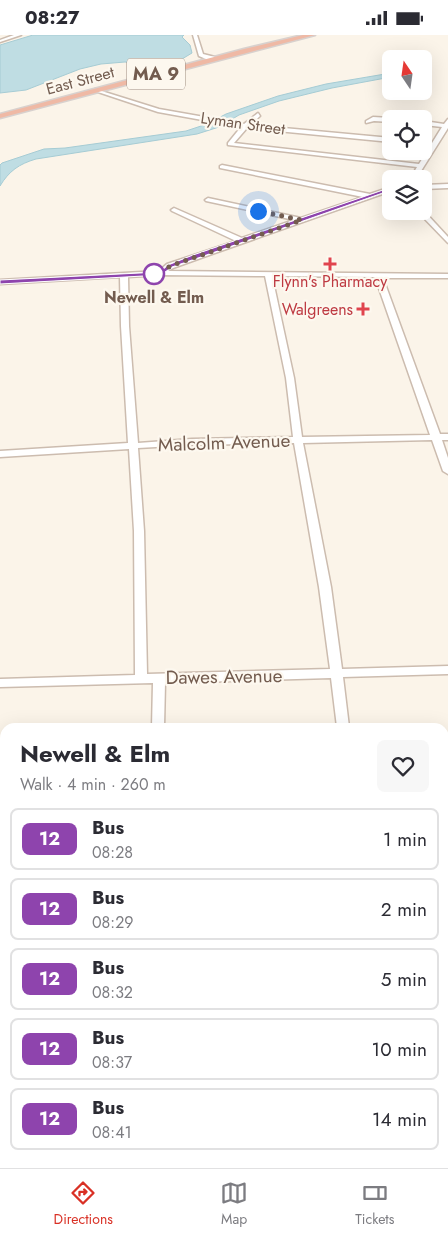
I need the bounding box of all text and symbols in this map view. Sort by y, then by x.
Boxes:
text: 08:27 [25,4,80,31]
north arrow [382,50,432,100]
map controls [382,50,432,220]
road number: MA 9 [127,58,185,89]
street label: East Street [43,60,117,101]
street label: Lyman Street [199,106,287,141]
button: locate [382,110,432,160]
button: layers [382,170,432,220]
your location [246,199,271,224]
marker: Flynn's Pharmacy [324,258,336,270]
marker: Newell & Elm [143,263,165,285]
place label: Flynn's Pharmacy [273,270,388,293]
place label: Newell & Elm [104,286,204,309]
place label: Walgreens [282,298,353,321]
marker: Walgreens [357,303,369,315]
street label: Malcolm Avenue [157,427,291,458]
street label: Dawes Avenue [165,662,283,691]
text: Newell & Elm [20,736,170,771]
button: heart [377,740,429,792]
text: Walk · 4 min · 260 m [20,773,166,796]
text: Bus [92,814,124,841]
text: 12 [39,826,60,852]
text: 1 min [383,826,427,853]
text: 08:28 [92,841,133,864]
text: Bus [92,884,124,911]
text: 12 [39,896,60,922]
text: 2 min [381,896,427,923]
text: 08:29 [92,911,133,934]
text: Bus [92,954,124,981]
text: 12 [39,966,60,992]
text: 5 min [381,966,427,993]
text: 08:32 [92,981,133,1004]
text: Bus [92,1024,124,1051]
text: 12 [39,1036,60,1062]
text: 10 min [372,1036,427,1063]
text: 08:37 [92,1051,132,1074]
text: Bus [92,1094,124,1121]
text: 12 [39,1106,60,1132]
text: 14 min [372,1106,427,1133]
text: 08:41 [92,1121,132,1144]
tab: Directions [54,1179,113,1229]
tab: Map [220,1179,248,1229]
tab: Tickets [355,1179,394,1229]

